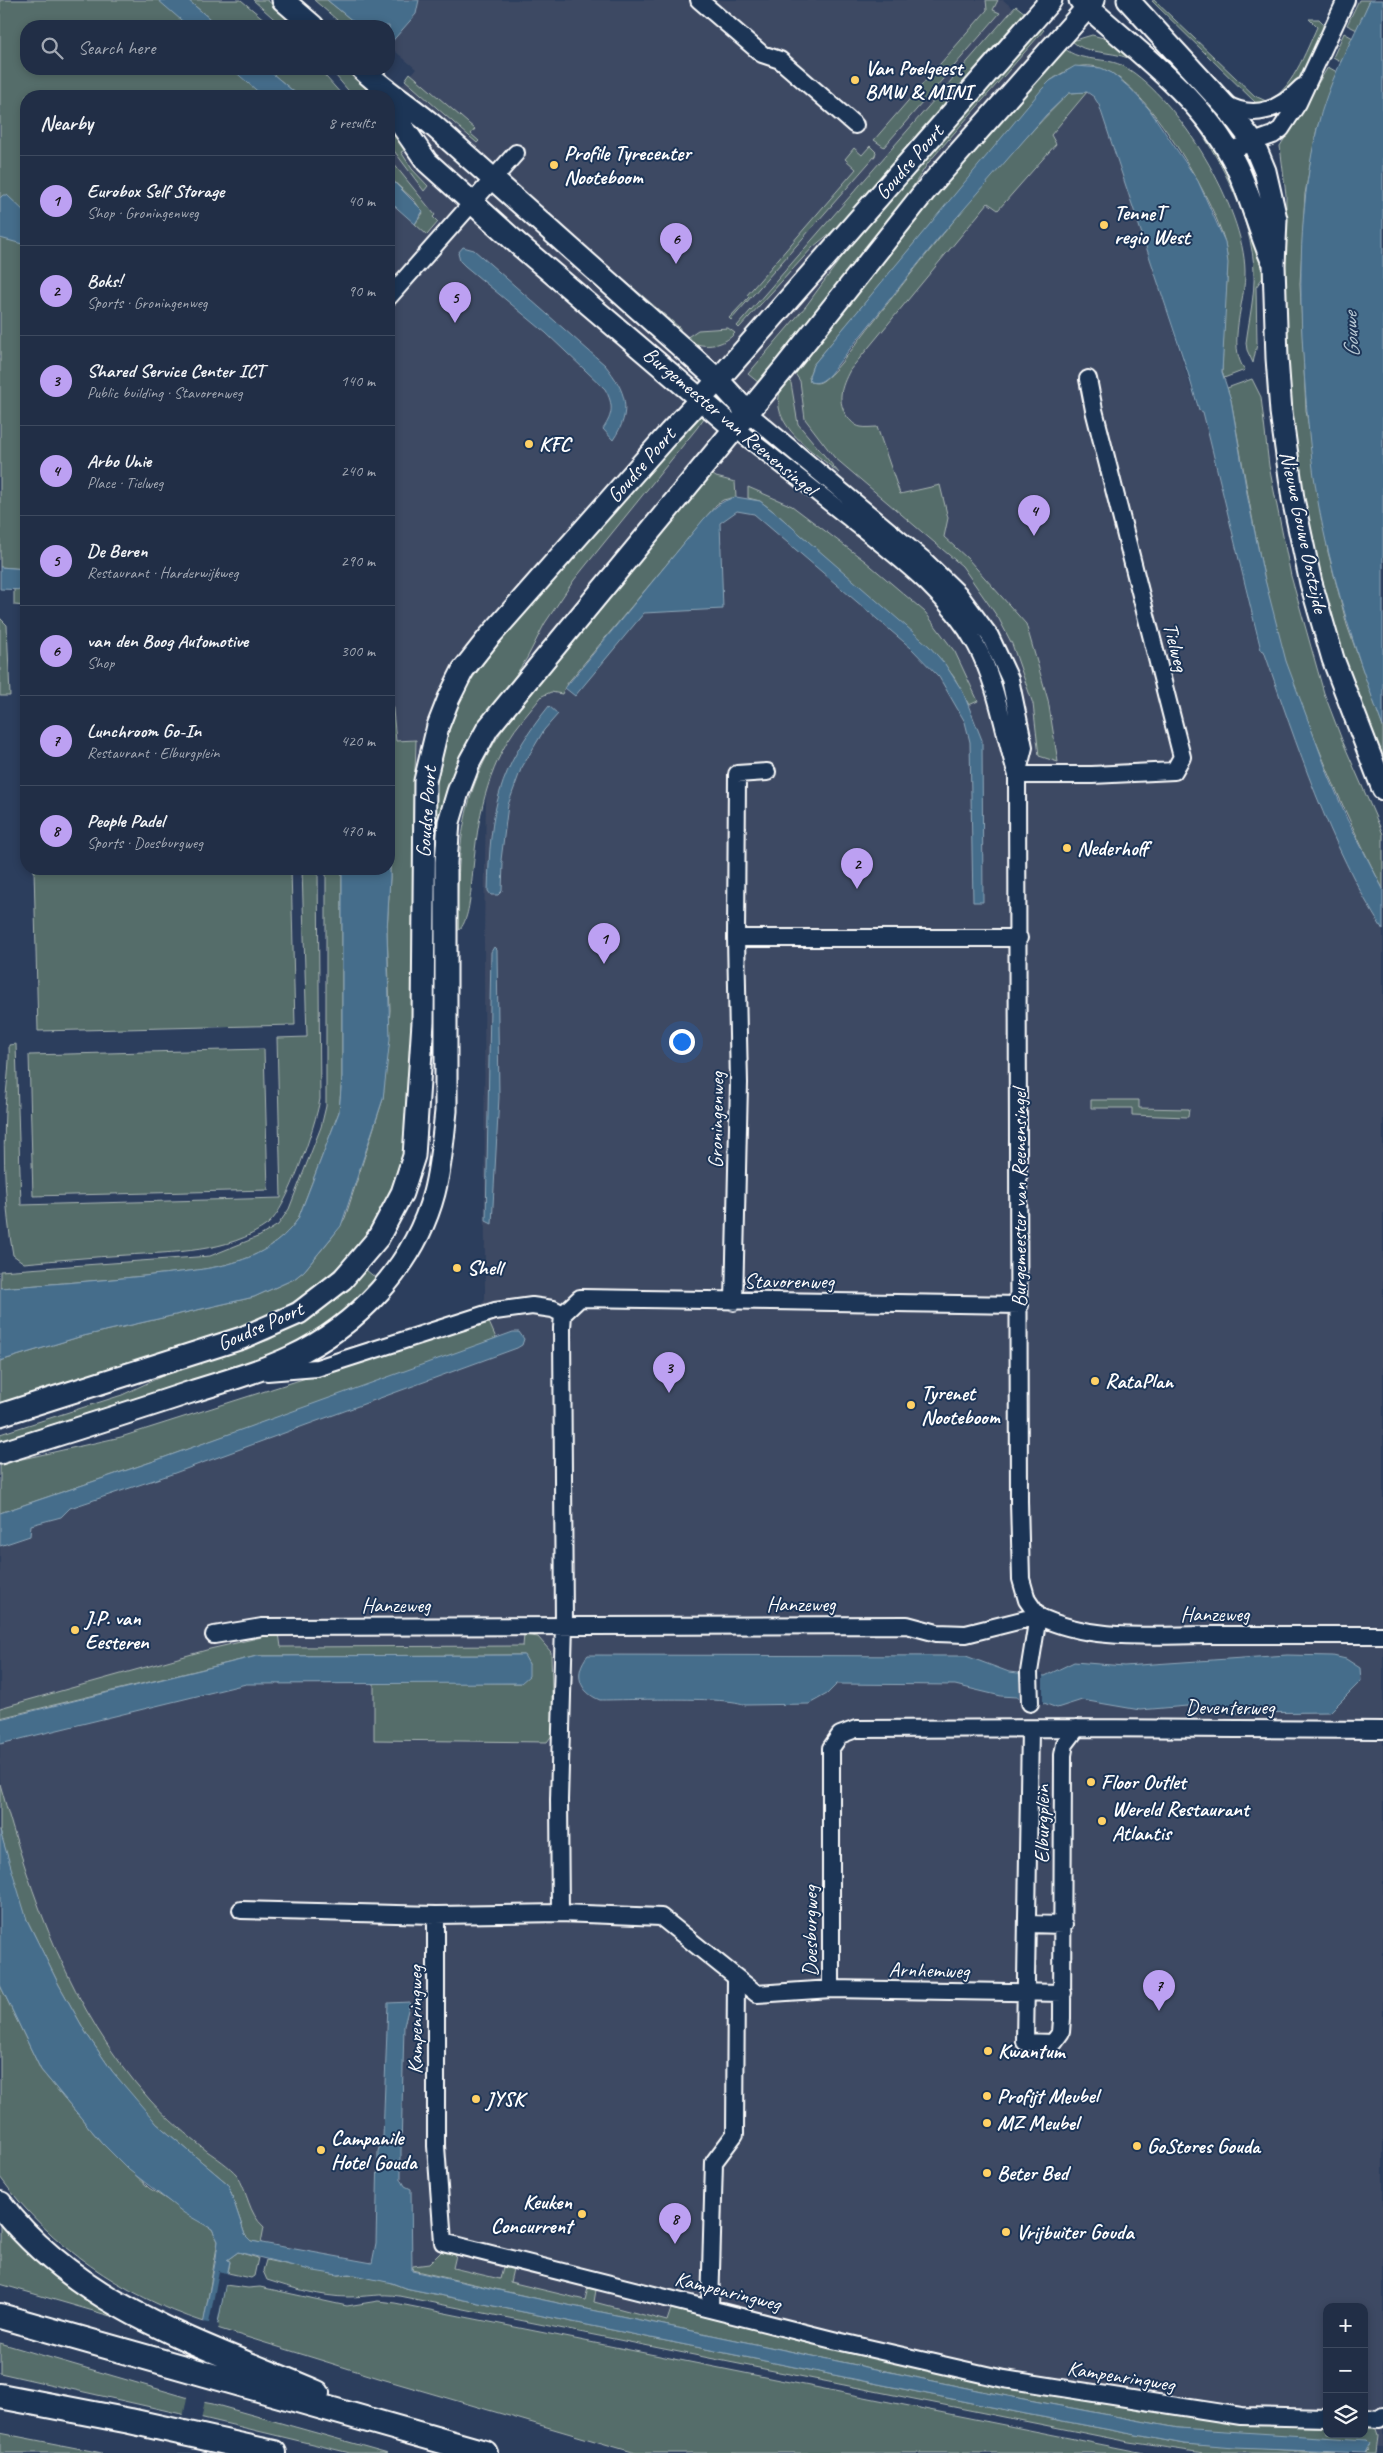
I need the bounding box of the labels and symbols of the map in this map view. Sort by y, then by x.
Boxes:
place label: Van Poelgeest BMW & MINI [865,55,977,105]
marker: Van Poelgeest BMW & MINI [849,74,861,86]
street label: Goudse Poort [869,118,950,205]
place label: Profile Tyrecenter Nooteboom [564,140,693,190]
marker: Profile Tyrecenter Nooteboom [548,159,560,171]
place label: TenneT regio West [1114,200,1192,250]
marker: TenneT regio West [1098,219,1110,231]
pin: 6 [660,223,692,264]
pin: 5 [439,282,471,323]
water label: Gouwe [1336,309,1366,358]
street label: Burgemeester van Reenensingel [638,341,825,503]
street label: Goudse Poort [601,421,682,508]
place label: KFC [539,431,573,457]
marker: KFC [523,438,535,450]
street label: Nieuwe Gouwe Oostzijde [1274,449,1334,617]
pin: 4 [1018,495,1050,536]
street label: Tielweg [1157,620,1195,675]
street label: Goudse Poort [410,764,442,858]
place label: Nederhoff [1077,835,1153,861]
marker: Nederhoff [1061,842,1073,854]
pin: 2 [841,848,873,889]
pin: 1 [588,923,620,964]
your location [669,1029,695,1055]
street label: Groningenweg [702,1070,730,1169]
street label: Burgemeester van Reenensingel [1006,1085,1032,1307]
place label: Shell [467,1255,506,1281]
marker: Shell [451,1262,463,1274]
street label: Stavorenweg [744,1268,836,1294]
street label: Goudse Poort [213,1295,309,1356]
pin: 3 [653,1352,685,1393]
place label: RataPlan [1105,1368,1175,1394]
marker: RataPlan [1089,1375,1101,1387]
place label: Tyrenet Nooteboom [921,1380,1001,1430]
marker: Tyrenet Nooteboom [905,1399,917,1411]
street label: Hanzeweg [766,1591,837,1617]
street label: Hanzeweg [361,1592,432,1618]
street label: Hanzeweg [1180,1601,1251,1627]
place label: J.P. van Eesteren [83,1605,150,1655]
marker: J.P. van Eesteren [69,1624,81,1636]
street label: Deventerweg [1186,1694,1276,1720]
place label: Floor Outlet [1101,1769,1189,1795]
marker: Floor Outlet [1085,1776,1097,1788]
street label: Elburgplein [1029,1784,1055,1863]
place label: Wereld Restaurant Atlantis [1112,1796,1252,1846]
marker: Wereld Restaurant Atlantis [1096,1815,1108,1827]
street label: Doesburgweg [797,1884,823,1976]
street label: Arnhemweg [888,1956,971,1984]
street label: Kampenringweg [402,1964,428,2074]
pin: 7 [1143,1970,1175,2011]
place label: Kwantum [998,2038,1066,2064]
marker: Kwantum [982,2045,994,2057]
place label: Profijt Meubel [997,2083,1103,2109]
place label: JYSK [484,2086,528,2112]
marker: Profijt Meubel [981,2090,993,2102]
marker: JYSK [470,2093,482,2105]
place label: MZ Meubel [997,2110,1083,2136]
marker: MZ Meubel [981,2117,993,2129]
place label: Campanile Hotel Gouda [331,2125,418,2175]
place label: GoStores Gouda [1147,2133,1262,2159]
marker: GoStores Gouda [1131,2140,1143,2152]
marker: Campanile Hotel Gouda [315,2144,327,2156]
place label: Beter Bed [997,2160,1072,2186]
marker: Beter Bed [981,2167,993,2179]
place label: Keuken Concurrent [491,2189,575,2239]
pin: 8 [659,2203,691,2244]
marker: Keuken Concurrent [576,2208,588,2220]
place label: Vrijbuiter Gouda [1016,2219,1135,2245]
marker: Vrijbuiter Gouda [1000,2226,1012,2238]
street label: Kampenringweg [672,2265,785,2317]
street label: Kampenringweg [1065,2355,1178,2398]

